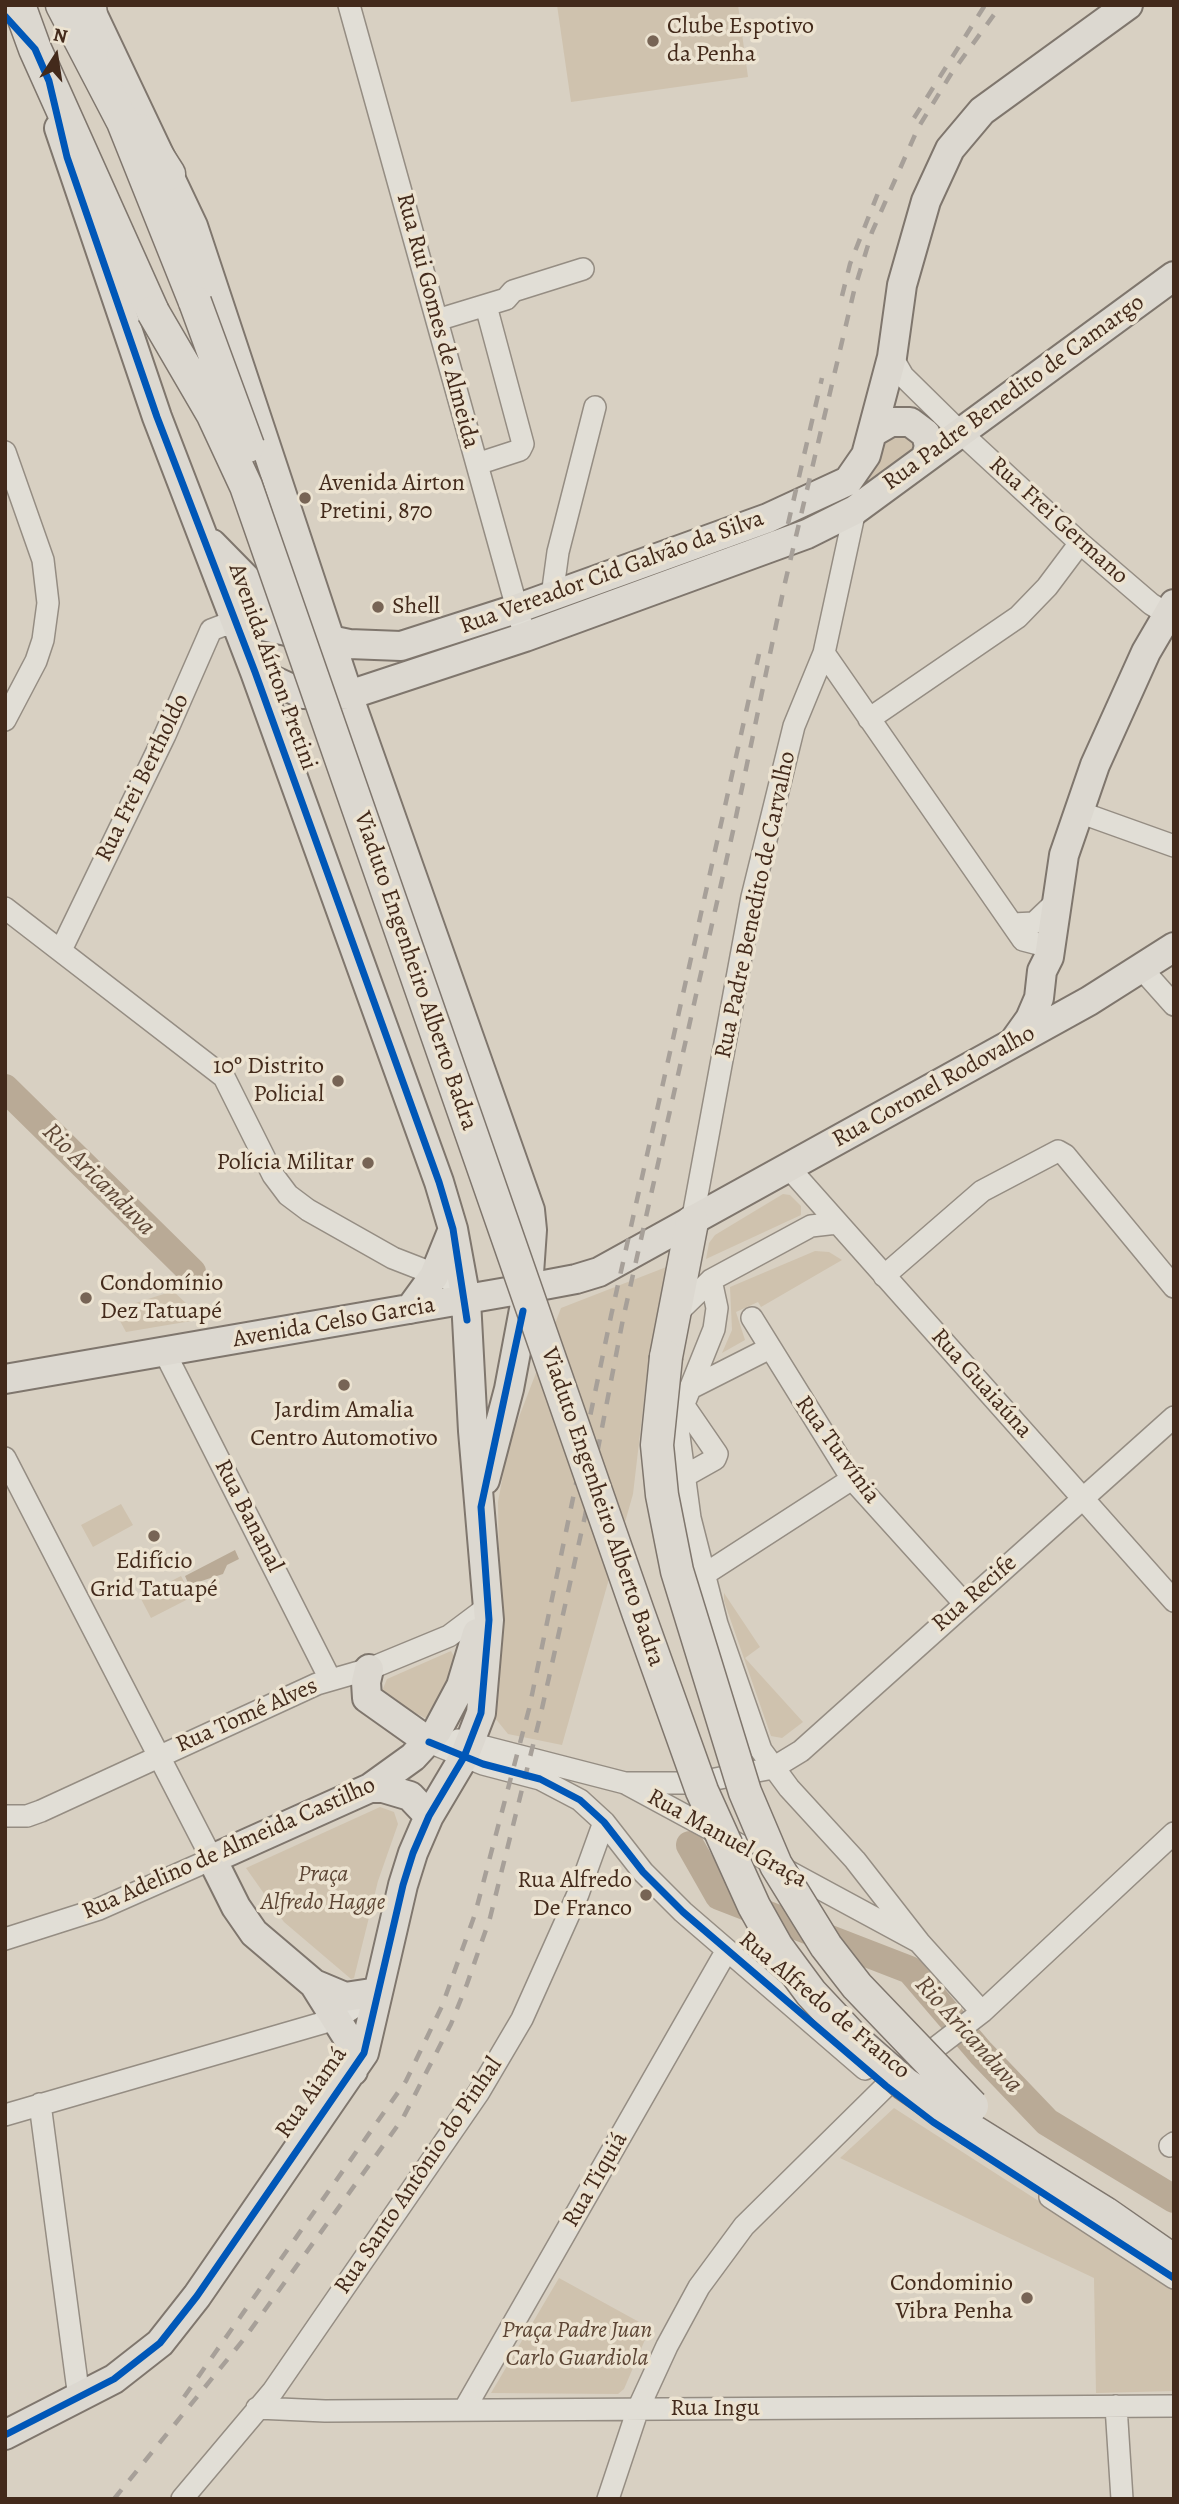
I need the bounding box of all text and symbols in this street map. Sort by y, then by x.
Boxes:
place label: Clube Espotivo da Penha [667,13,814,69]
north arrow [21,21,91,91]
text: N [51,21,70,50]
marker: Clube Espotivo da Penha [645,33,661,49]
street label: Rua Rui Gomes de Almeida [389,190,485,452]
street label: Rua Padre Benedito de Camargo [878,288,1150,498]
street label: Rua Frei Germano [982,451,1134,591]
place label: Avenida Airton Pretini, 870 [319,470,465,526]
marker: Avenida Airton Pretini, 870 [297,490,313,506]
street label: Rua Vereador Cid Galvão da Silva [456,504,768,642]
street label: Avenida Aírton Pretini [221,560,323,774]
place label: Shell [392,593,440,621]
marker: Shell [370,599,386,615]
street label: Rua Frei Bertholdo [90,689,196,867]
street label: Rua Padre Benedito de Carvalho [709,749,803,1061]
street label: Viaduto Engenheiro Alberto Badra [347,808,483,1134]
street label: Rua Coronel Rodovalho [828,1019,1040,1155]
place label: 10º Distrito Policial [213,1053,324,1109]
marker: 10º Distrito Policial [330,1073,346,1089]
water label: Rio Aricanduva [35,1117,161,1243]
place label: Polícia Militar [217,1149,354,1177]
marker: Polícia Militar [360,1155,376,1171]
place label: Condomínio Dez Tatuapé [100,1270,223,1326]
marker: Condomínio Dez Tatuapé [78,1290,94,1306]
street label: Avenida Celso Garcia [231,1291,437,1355]
street label: Rua Guaiaúna [924,1323,1038,1445]
street label: Viaduto Engenheiro Alberto Badra [534,1344,670,1670]
marker: Jardim Amalia Centro Automotivo [336,1377,352,1393]
street label: Rua Turvínia [788,1390,886,1510]
place label: Jardim Amalia Centro Automotivo [250,1397,438,1453]
street label: Rua Bananal [207,1455,289,1577]
marker: Edifício Grid Tatuapé [146,1528,162,1544]
place label: Edifício Grid Tatuapé [90,1548,218,1604]
street label: Rua Recife [927,1549,1023,1639]
street label: Rua Tomé Alves [172,1672,322,1760]
street label: Rua Adelino de Almeida Castilho [78,1771,380,1927]
street label: Rua Manuel Graça [642,1783,812,1895]
park label: Praça Alfredo Hagge [261,1861,385,1917]
place label: Rua Alfredo De Franco [517,1867,632,1923]
marker: Rua Alfredo De Franco [638,1887,654,1903]
street label: Rua Alfredo de Franco [732,1926,916,2086]
water label: Rio Aricanduva [907,1970,1029,2100]
street label: Rua Aiamá [270,2042,354,2144]
street label: Rua Santo Antônio do Pinhal [329,2052,509,2300]
street label: Rua Tiquiá [557,2127,635,2233]
place label: Condominio Vibra Penha [890,2270,1013,2326]
marker: Condominio Vibra Penha [1019,2290,1035,2306]
park label: Praça Padre Juan Carlo Guardiola [502,2317,652,2373]
street label: Rua Ingu [670,2395,760,2423]

